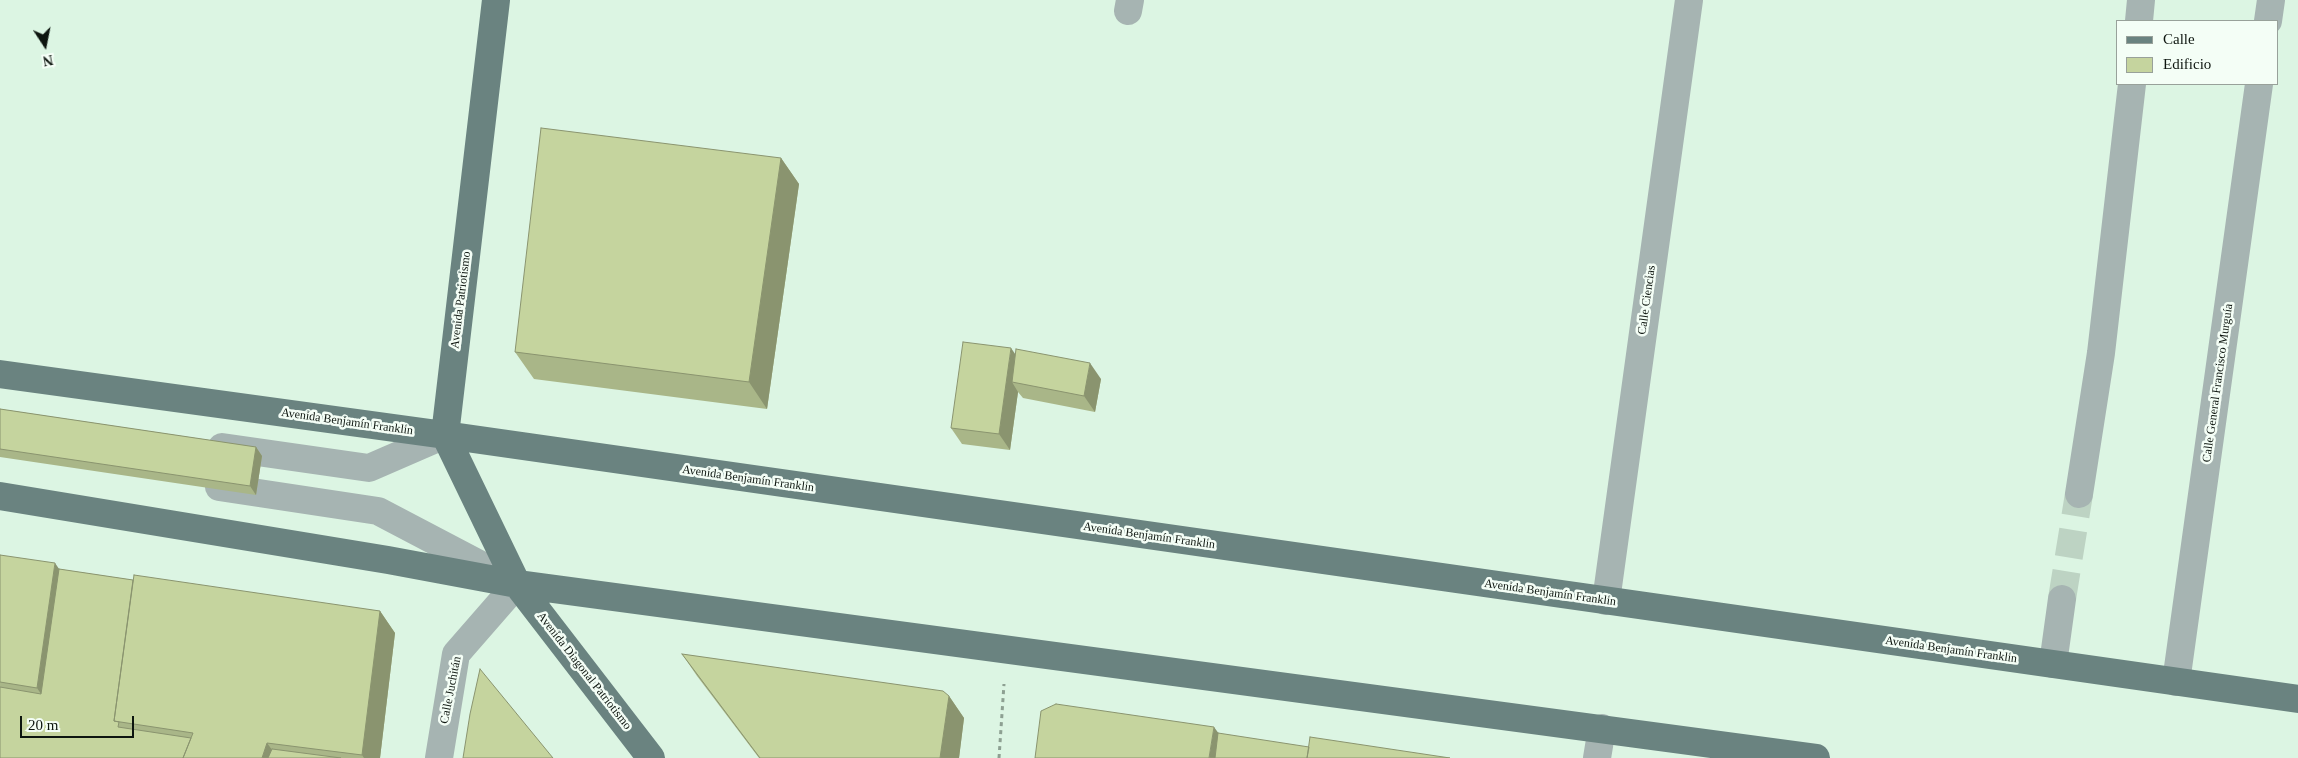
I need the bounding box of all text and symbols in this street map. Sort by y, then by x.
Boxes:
north arrow [20,20,70,70]
legend [2116,20,2278,85]
text: Calle [2163,31,2195,47]
text: N [42,52,54,69]
text: Edificio [2163,56,2211,72]
street label: Avenida Patriotismo [448,250,474,350]
street label: Calle Ciencias [1635,265,1659,335]
street label: Calle General Francisco Murguía [2200,303,2236,463]
street label: Avenida Benjamín Franklin [280,406,414,438]
street label: Avenida Benjamín Franklin [681,463,815,495]
street label: Avenida Benjamín Franklin [1082,520,1216,552]
street label: Avenida Benjamín Franklin [1483,577,1617,609]
street label: Avenida Diagonal Patriotismo [534,609,634,733]
street label: Avenida Benjamín Franklin [1884,634,2018,666]
street label: Calle Juchitán [437,655,465,725]
scale bar [22,706,136,738]
text: 20 m [28,717,58,733]

